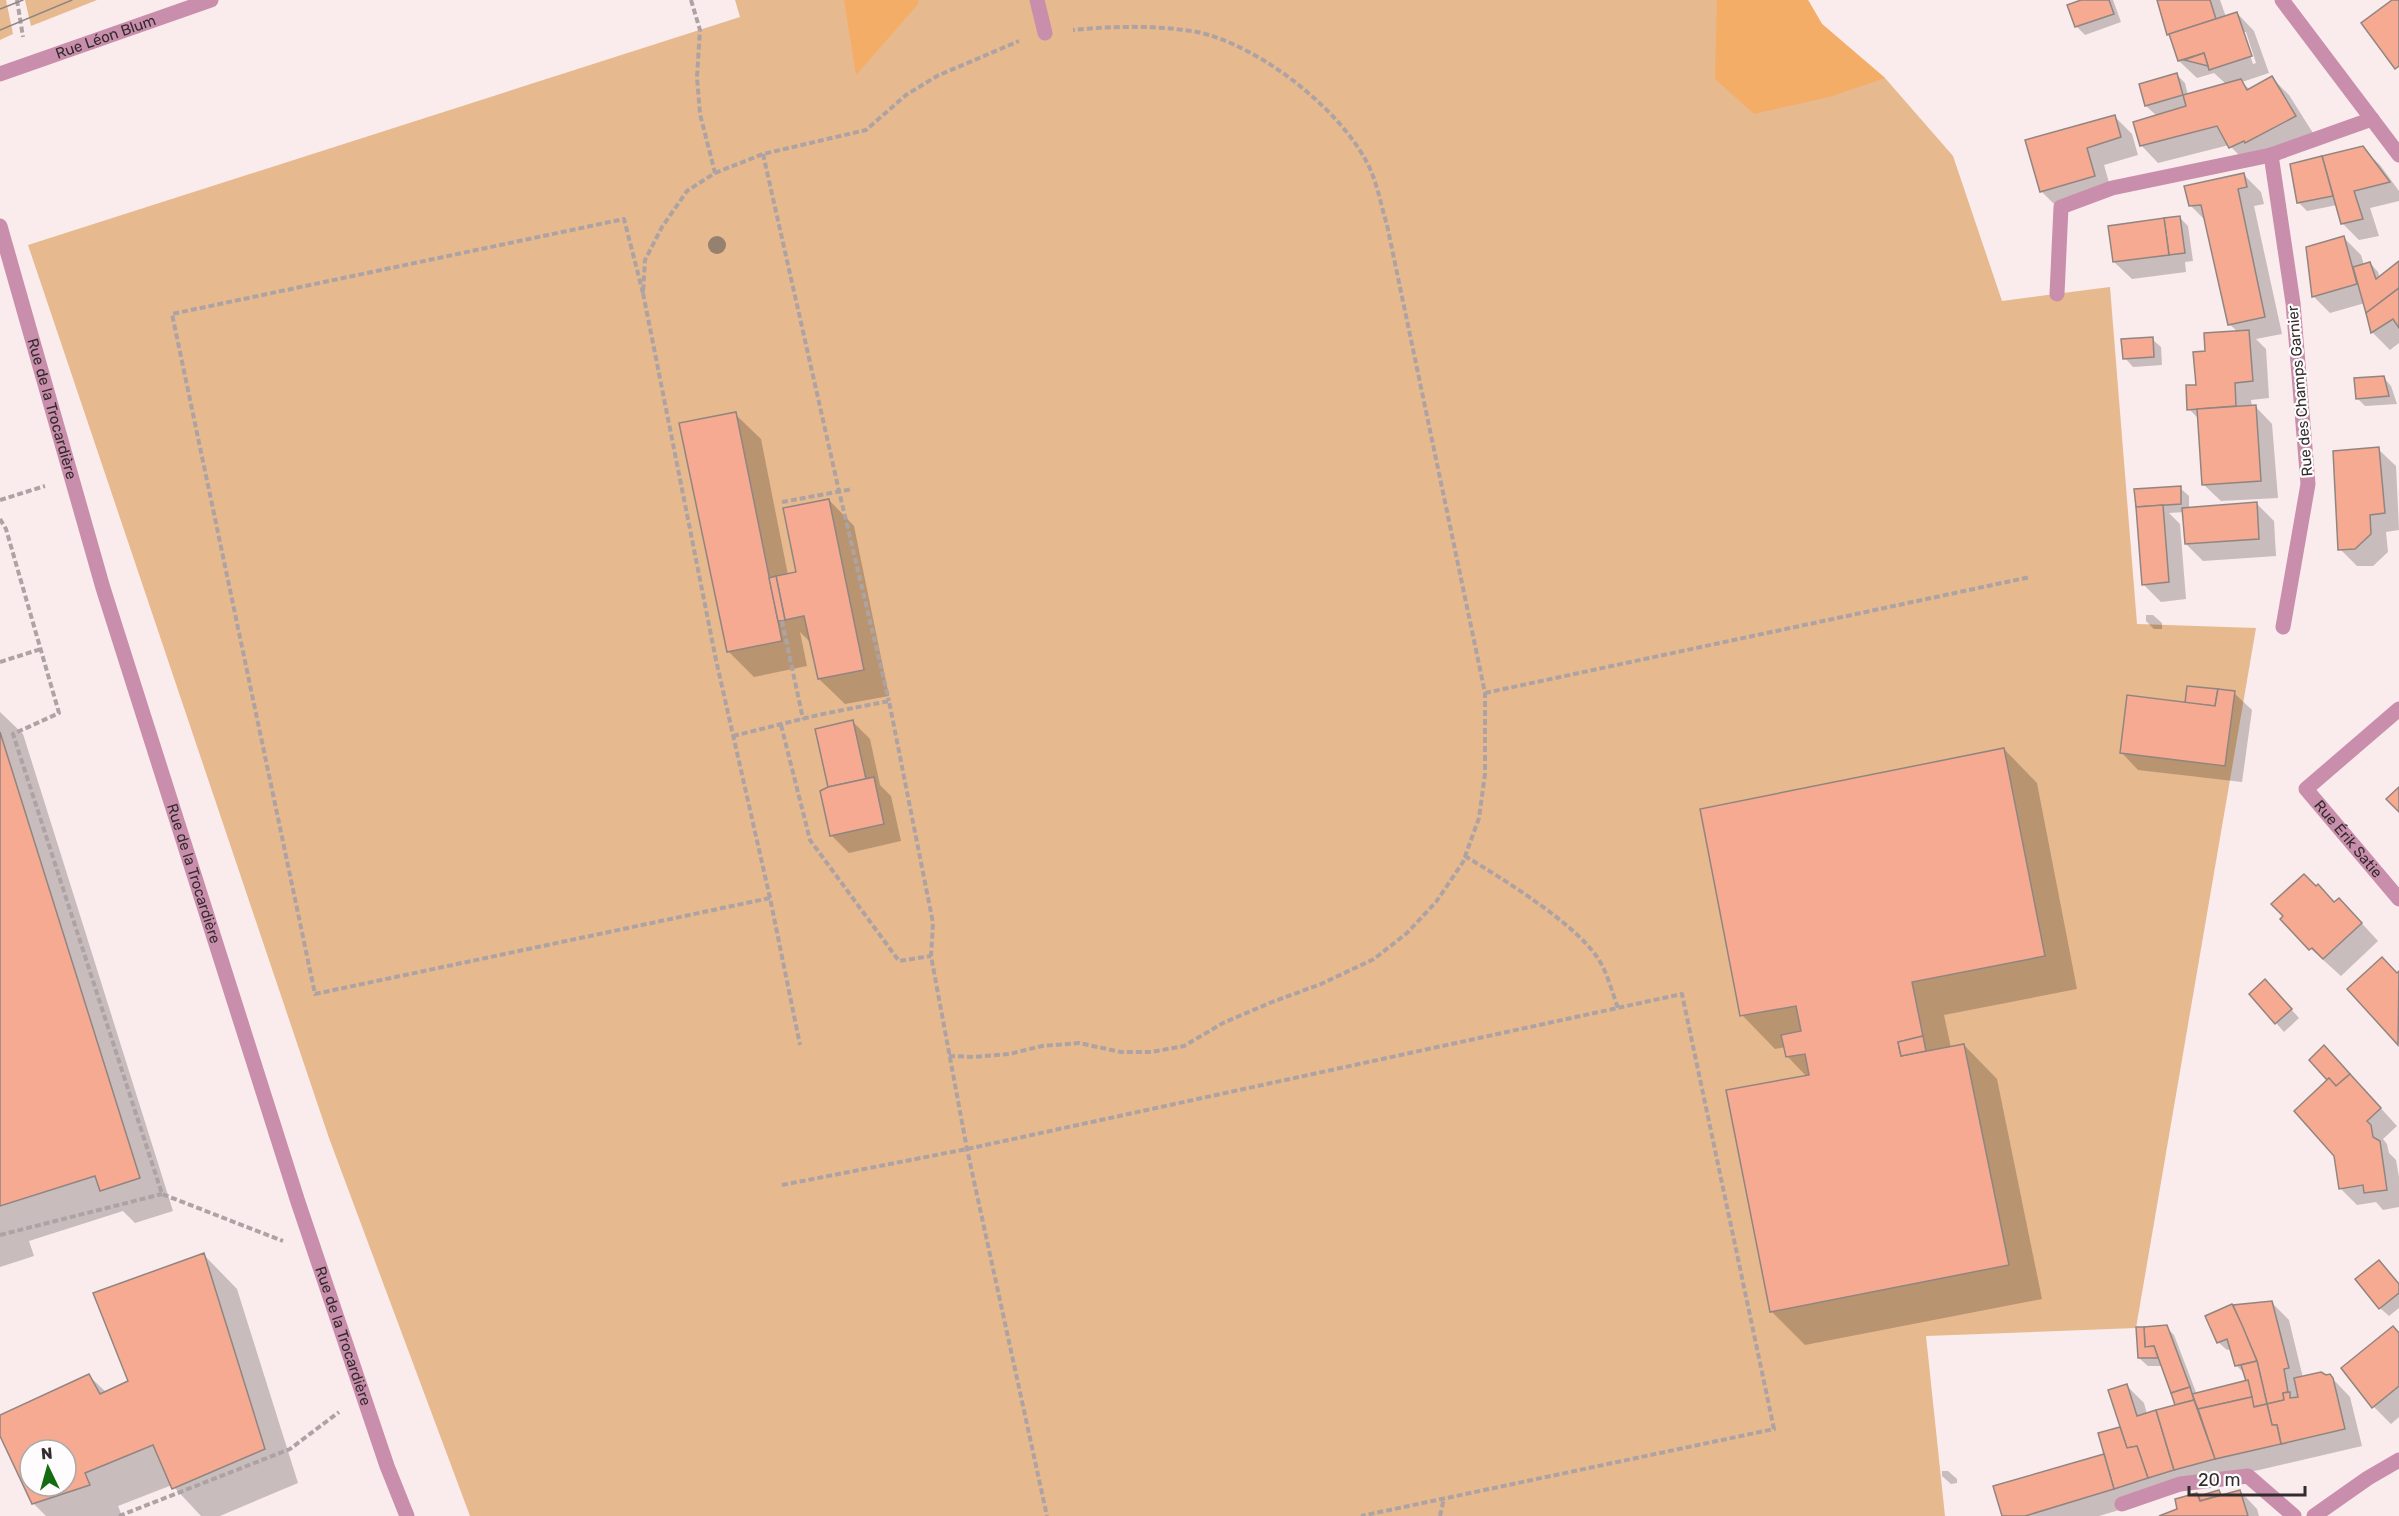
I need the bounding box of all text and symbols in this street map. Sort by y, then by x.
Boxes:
street label: Rue Léon Blum [53,11,158,63]
street label: Rue des Champs Garnier [2284,304,2316,477]
street label: Rue de la Trocardière [23,336,81,481]
street label: Rue Érik Satie [2310,796,2386,881]
street label: Rue de la Trocardière [163,801,224,946]
street label: Rue de la Trocardière [311,1264,375,1408]
north arrow [18,1438,78,1498]
text: N [40,1444,53,1464]
scale bar [2189,1459,2304,1497]
text: 20 m [2198,1469,2240,1491]

